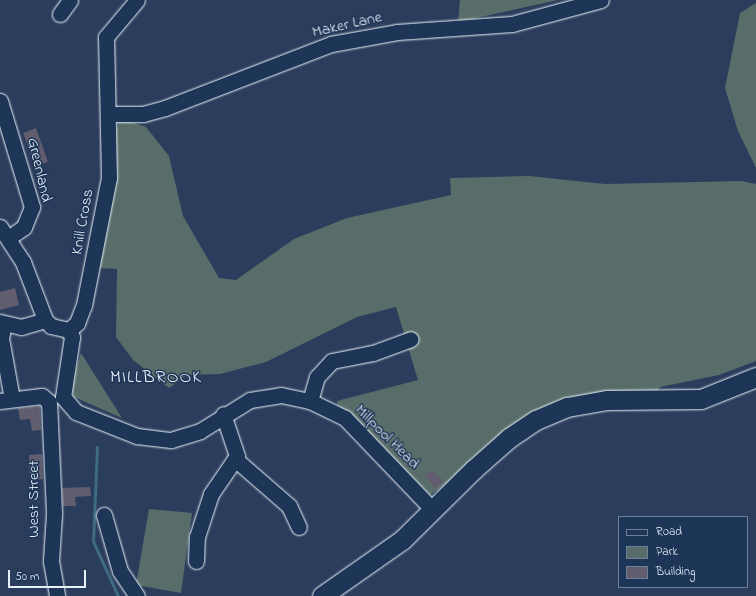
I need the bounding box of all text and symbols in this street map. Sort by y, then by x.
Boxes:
street label: Maker Lane [310,8,384,42]
street label: Greenland [22,136,56,204]
street label: Knill Cross [68,188,98,256]
district label: MILLBROOK [110,367,202,389]
street label: Millpool Head [351,401,423,473]
street label: West Street [24,460,44,538]
legend [618,516,748,588]
text: Road [656,523,682,541]
text: Park [656,543,678,561]
scale bar [10,562,88,588]
text: Building [656,563,695,581]
text: 50 m [15,568,39,586]

